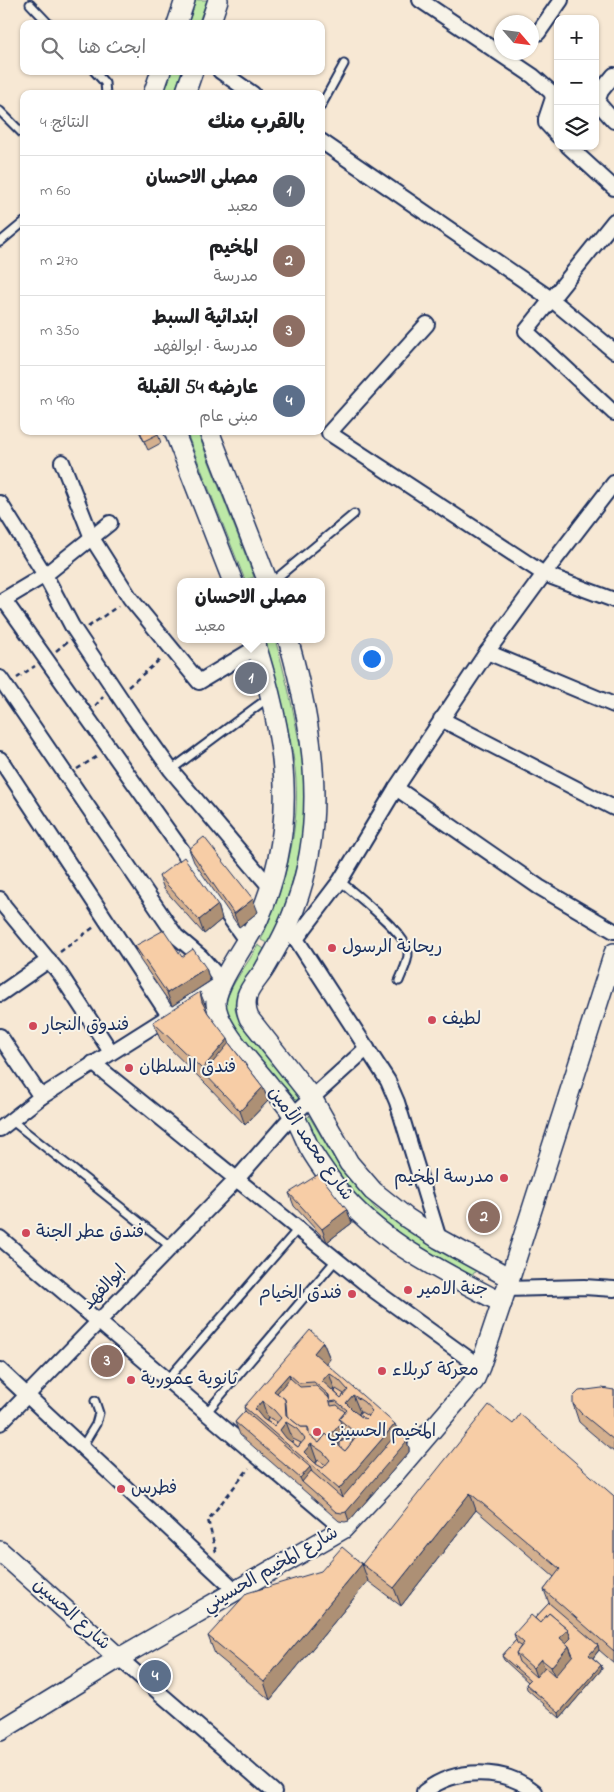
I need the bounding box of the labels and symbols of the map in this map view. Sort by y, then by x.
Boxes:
north arrow [494,15,539,60]
your location [359,646,385,672]
pin: 1 [235,659,267,697]
place label: ريحانة الرسول [342,935,442,961]
marker: ريحانة الرسول [326,942,338,954]
place label: لطيف [442,1007,481,1033]
place label: فندوق النجار [41,1013,129,1039]
marker: لطيف [426,1014,438,1026]
marker: فندوق النجار [27,1020,39,1032]
place label: فندق السلطان [139,1055,236,1081]
marker: فندق السلطان [123,1062,135,1074]
street label: شارع محمد الأمين [261,1081,360,1207]
place label: مدرسة المخيم [394,1165,494,1191]
marker: مدرسة المخيم [498,1172,510,1184]
pin: 2 [468,1198,500,1236]
place label: فندق عطر الجنة [36,1220,144,1246]
marker: فندق عطر الجنة [20,1227,32,1239]
street label: ابوالفهد [77,1259,133,1317]
place label: جنة الامير [416,1277,488,1303]
place label: فندق الخيام [259,1281,342,1307]
marker: جنة الامير [402,1284,414,1296]
marker: فندق الخيام [346,1288,358,1300]
pin: 3 [91,1342,123,1380]
place label: معركة كربلاء [392,1358,479,1384]
marker: معركة كربلاء [376,1365,388,1377]
place label: ثانوية عمورية [141,1367,238,1393]
marker: ثانوية عمورية [125,1374,137,1386]
place label: المخيم الحسيني [327,1419,436,1446]
marker: المخيم الحسيني [311,1426,323,1438]
place label: فطرس [131,1476,177,1502]
marker: فطرس [115,1483,127,1495]
street label: شارع المخيم الحسيني [198,1521,344,1620]
street label: شارع الحسين [26,1573,116,1657]
pin: 4 [139,1657,171,1695]

